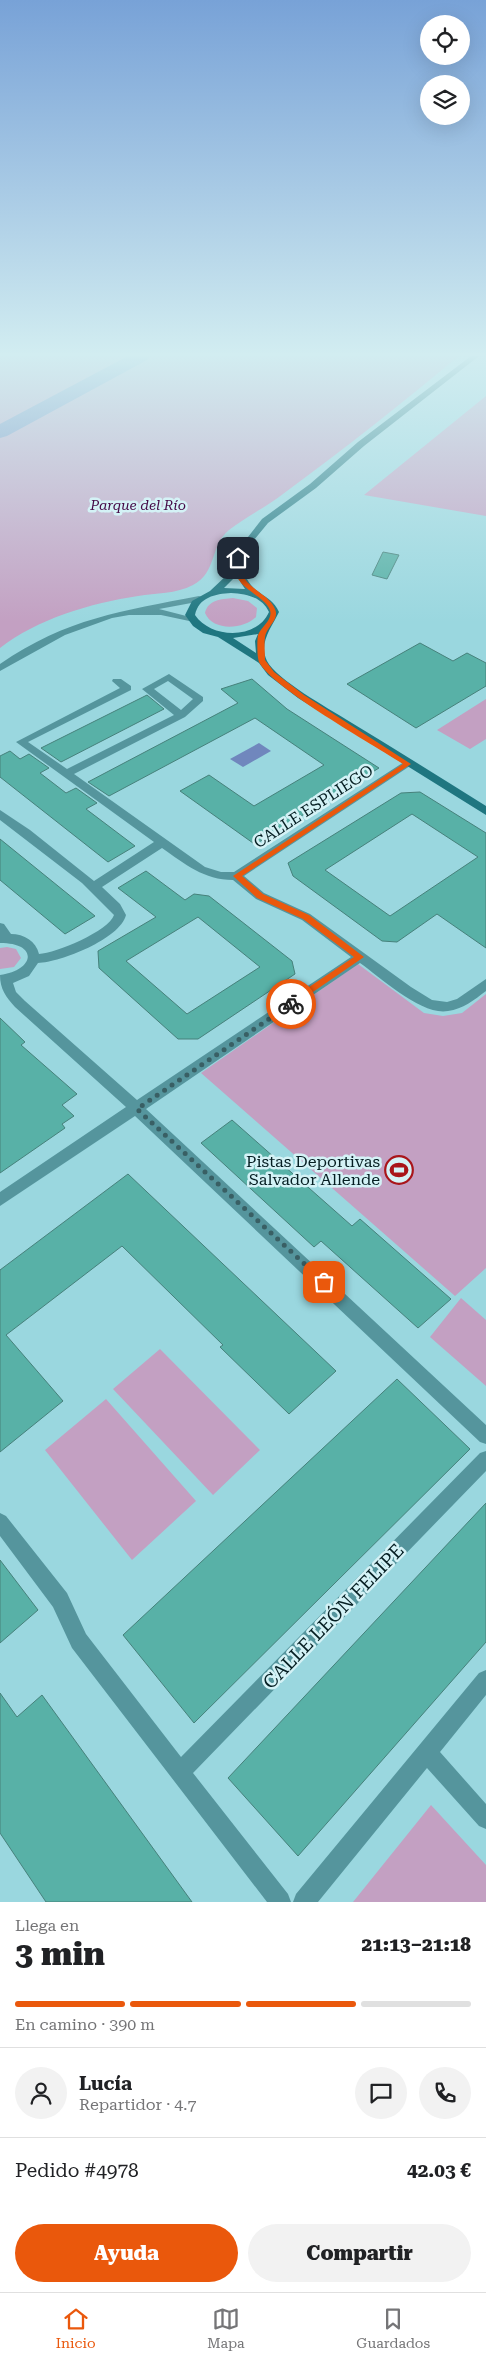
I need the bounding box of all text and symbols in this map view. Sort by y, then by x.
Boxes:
map controls [420,15,470,125]
button: locate [420,15,470,65]
button: layers [420,75,470,125]
park label: Parque del Río [89,497,186,513]
pin [217,537,259,579]
icon: home [224,544,252,572]
street label: CALLE ESPLIEGO [250,761,376,852]
courier [266,979,316,1029]
icon: bike [277,990,305,1018]
place label: Pistas Deportivas Salvador Allende [246,1152,380,1189]
sports icon: Pistas Deportivas Salvador Allende [384,1155,414,1185]
pin [303,1261,345,1303]
icon: bag [310,1268,338,1296]
street label: CALLE LEÓN FELIPE [258,1539,409,1694]
text: Llega en [15,1916,79,1935]
text: 21:13–21:18 [362,1933,471,1956]
text: 3 min [15,1935,105,1973]
text: En camino · 390 m [15,2015,155,2034]
button: person [15,2067,67,2119]
button: chat [355,2067,407,2119]
button: phone [419,2067,471,2119]
text: Lucía [79,2072,132,2095]
text: Repartidor · 4.7 [79,2095,196,2114]
text: Pedido #4978 [15,2159,139,2182]
text: 42.03 € [407,2159,471,2182]
button: Ayuda [15,2224,238,2282]
button: Compartir [248,2224,471,2282]
tab: Inicio [56,2305,95,2351]
tab: Mapa [207,2305,245,2351]
tab: Guardados [356,2305,430,2351]

